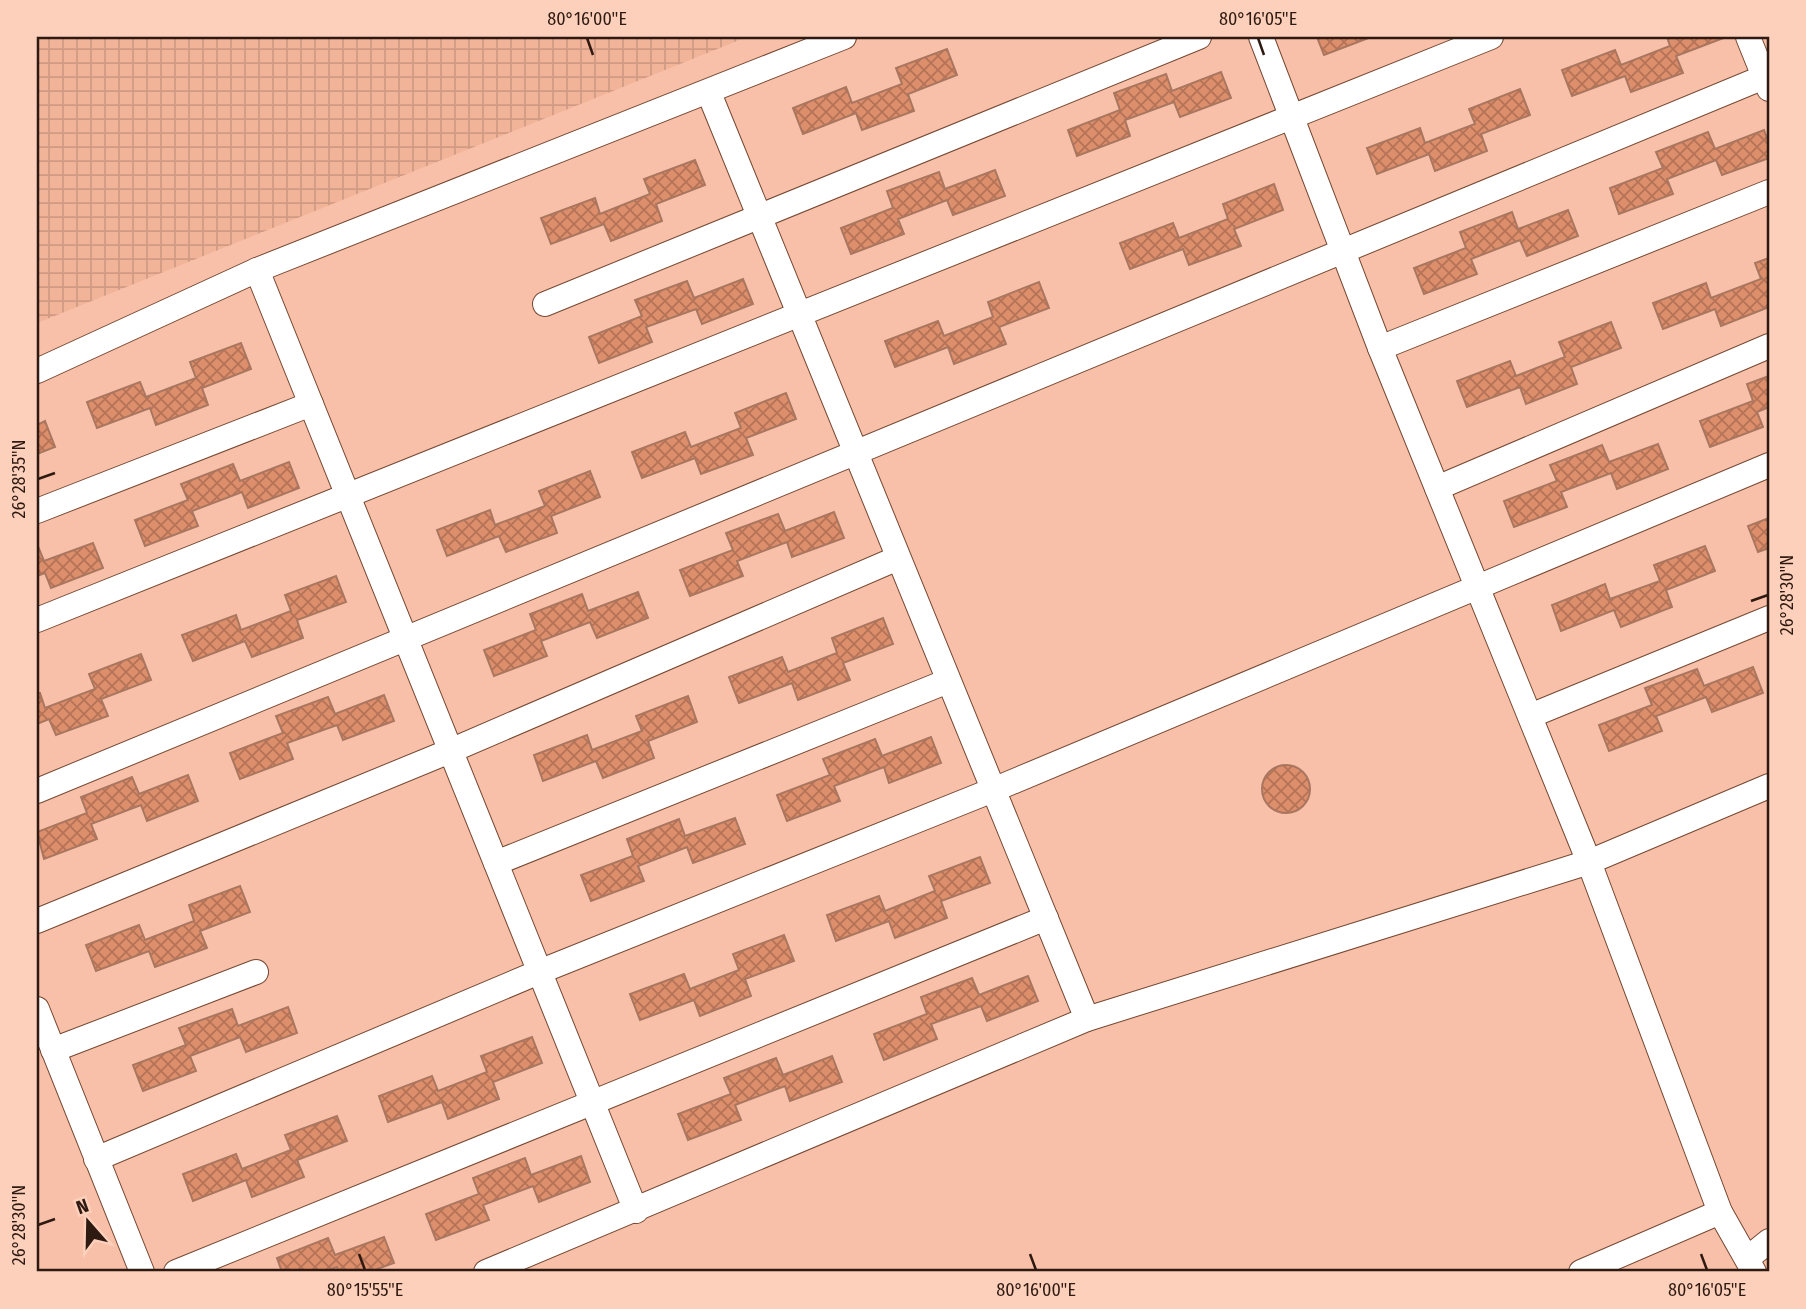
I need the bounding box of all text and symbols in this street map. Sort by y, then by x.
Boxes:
text: 80°16'00"E [547,8,627,30]
text: 80°16'05"E [1219,8,1297,30]
text: 26°28'35"N [8,439,30,519]
text: 26°28'30"N [1776,555,1798,635]
text: 26°28'30"N [8,1185,30,1265]
north arrow [52,1186,122,1256]
text: N [73,1194,92,1219]
text: 80°15'55"E [327,1279,403,1301]
text: 80°16'00"E [996,1279,1076,1301]
text: 80°16'05"E [1668,1279,1746,1301]

